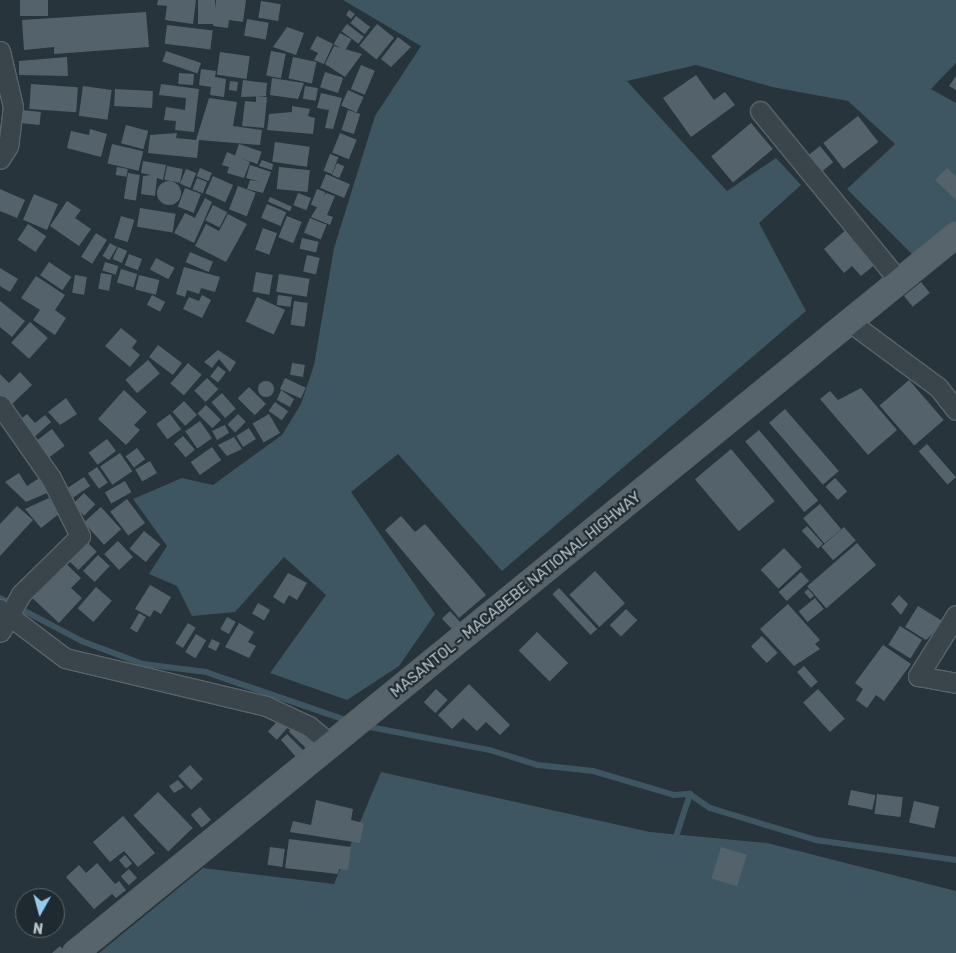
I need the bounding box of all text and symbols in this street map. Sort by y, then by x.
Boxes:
street label: MASANTOL - MACABEBE NATIONAL HIGHWAY [387,488,645,702]
north arrow [15,888,65,938]
text: N [32,918,44,936]

